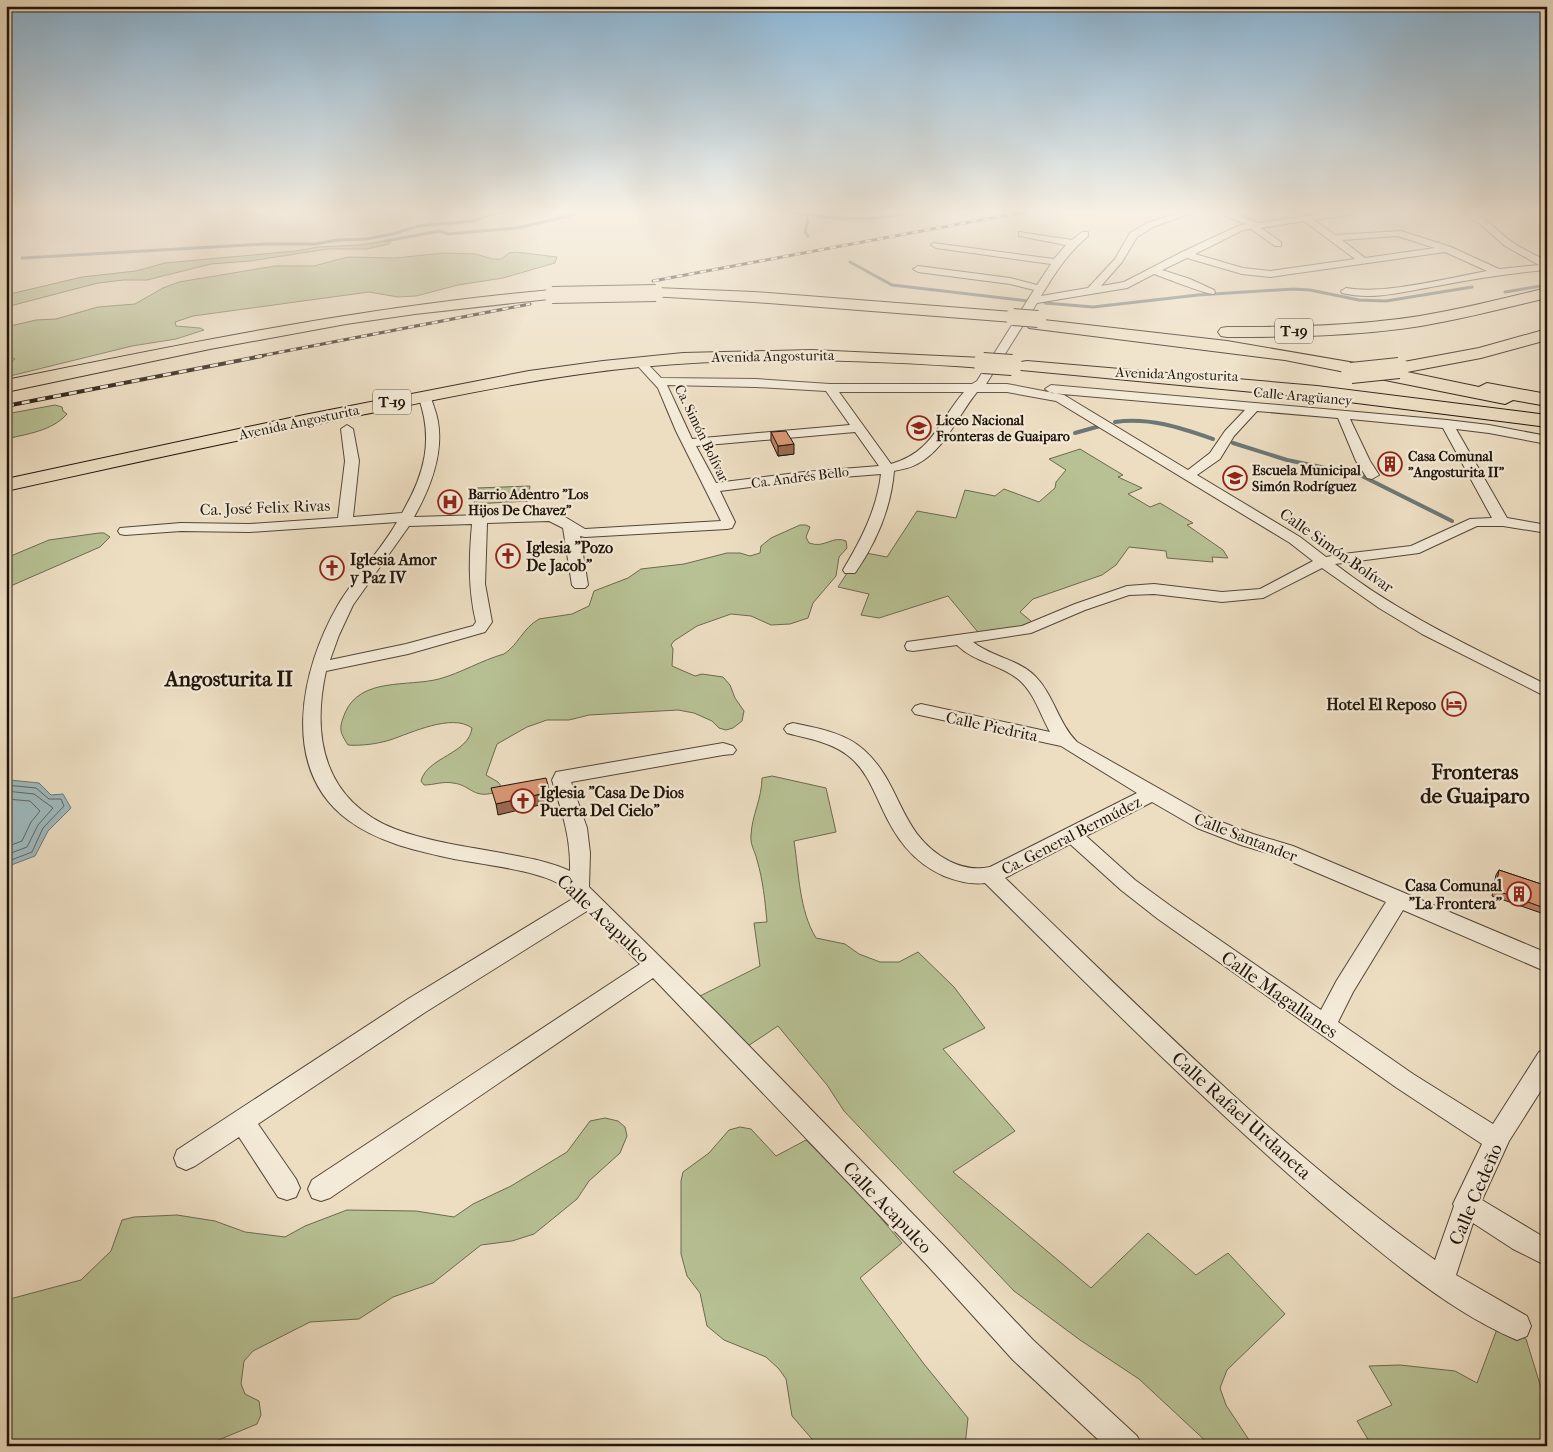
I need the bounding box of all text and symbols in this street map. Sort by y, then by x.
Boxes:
road number: T-19 [1275,318,1313,344]
street label: Avenida Angosturita [710,347,835,366]
street label: Avenida Angosturita [1114,364,1239,385]
street label: Ca. Simón Bolívar [671,382,732,485]
street label: Calle Aragüaney [1253,384,1354,409]
road number: T-19 [373,390,411,414]
street label: Avenida Angosturita [236,401,362,444]
place label: Liceo Nacional Fronteras de Guaiparo [935,412,1070,445]
school or university icon: Liceo Nacional Fronteras de Guaiparo [906,415,932,441]
place label: Casa Comunal "Angosturita II" [1407,448,1505,481]
building icon: Casa Comunal "Angosturita II" [1377,451,1403,477]
place label: Escuela Municipal Simón Rodríguez [1252,462,1361,495]
street label: Ca. Andrés Bello [750,463,850,492]
school or university icon: Escuela Municipal Simón Rodríguez [1222,465,1248,491]
place label: Barrio Adentro "Los Hijos De Chavez" [468,486,589,519]
hospital icon: Barrio Adentro "Los Hijos De Chavez" [437,489,463,515]
street label: Ca. José Felix Rivas [200,496,331,519]
street label: Calle Simón Bolívar [1276,504,1397,597]
place label: Iglesia "Pozo De Jacob" [526,538,613,576]
church icon: Iglesia "Pozo De Jacob" [495,543,521,569]
place label: Iglesia Amor y Paz IV [350,550,438,588]
church icon: Iglesia Amor y Paz IV [319,555,345,581]
district label: Angosturita II [163,667,294,691]
hotel icon: Hotel El Reposo [1441,691,1467,717]
place label: Hotel El Reposo [1326,695,1436,715]
street label: Calle Piedrita [944,707,1040,746]
district label: Fronteras de Guaiparo [1420,760,1530,808]
place label: Iglesia "Casa De Dios Puerta Del Cielo" [540,783,684,820]
church icon: Iglesia "Casa De Dios Puerta Del Cielo" [510,788,536,814]
street label: Ca. General Bermúdez [998,792,1144,879]
street label: Calle Santander [1192,809,1300,866]
street label: Calle Acapulco [552,870,655,968]
place label: Casa Comunal "La Frontera" [1405,876,1503,913]
building icon: Casa Comunal "La Frontera" [1506,881,1532,907]
street label: Calle Magallanes [1217,946,1342,1043]
street label: Calle Rafael Urdaneta [1167,1047,1316,1184]
street label: Calle Cedeño [1445,1140,1507,1248]
street label: Calle Acapulco [838,1157,937,1258]

